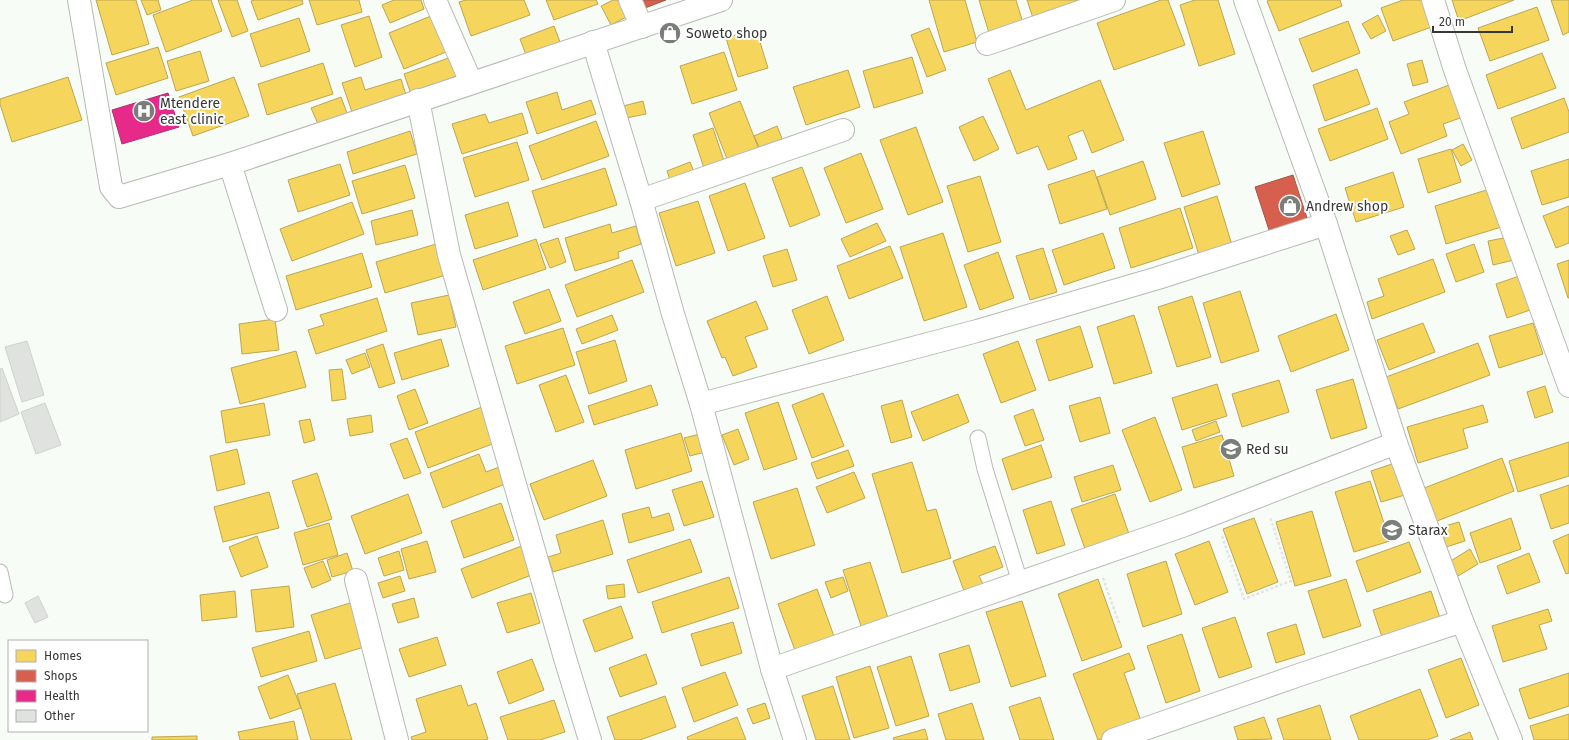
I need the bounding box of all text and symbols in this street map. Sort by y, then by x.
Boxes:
scale bar [1433,8,1512,34]
text: 20 m [1439,15,1465,29]
shop icon: Soweto shop [657,20,683,46]
place label: Soweto shop [686,25,767,42]
place label: Mtendere east clinic [160,95,224,128]
hospital icon: Mtendere east clinic [131,98,157,124]
shop icon: Andrew shop [1277,193,1303,219]
place label: Andrew shop [1306,198,1388,215]
school or university icon: Red su [1218,436,1244,462]
place label: Red su [1246,441,1289,458]
school or university icon: Starax [1379,517,1405,543]
place label: Starax [1408,522,1448,539]
legend [8,640,148,732]
text: Homes [44,649,82,663]
text: Shops [44,669,78,683]
text: Health [44,689,80,703]
text: Other [44,709,75,723]

